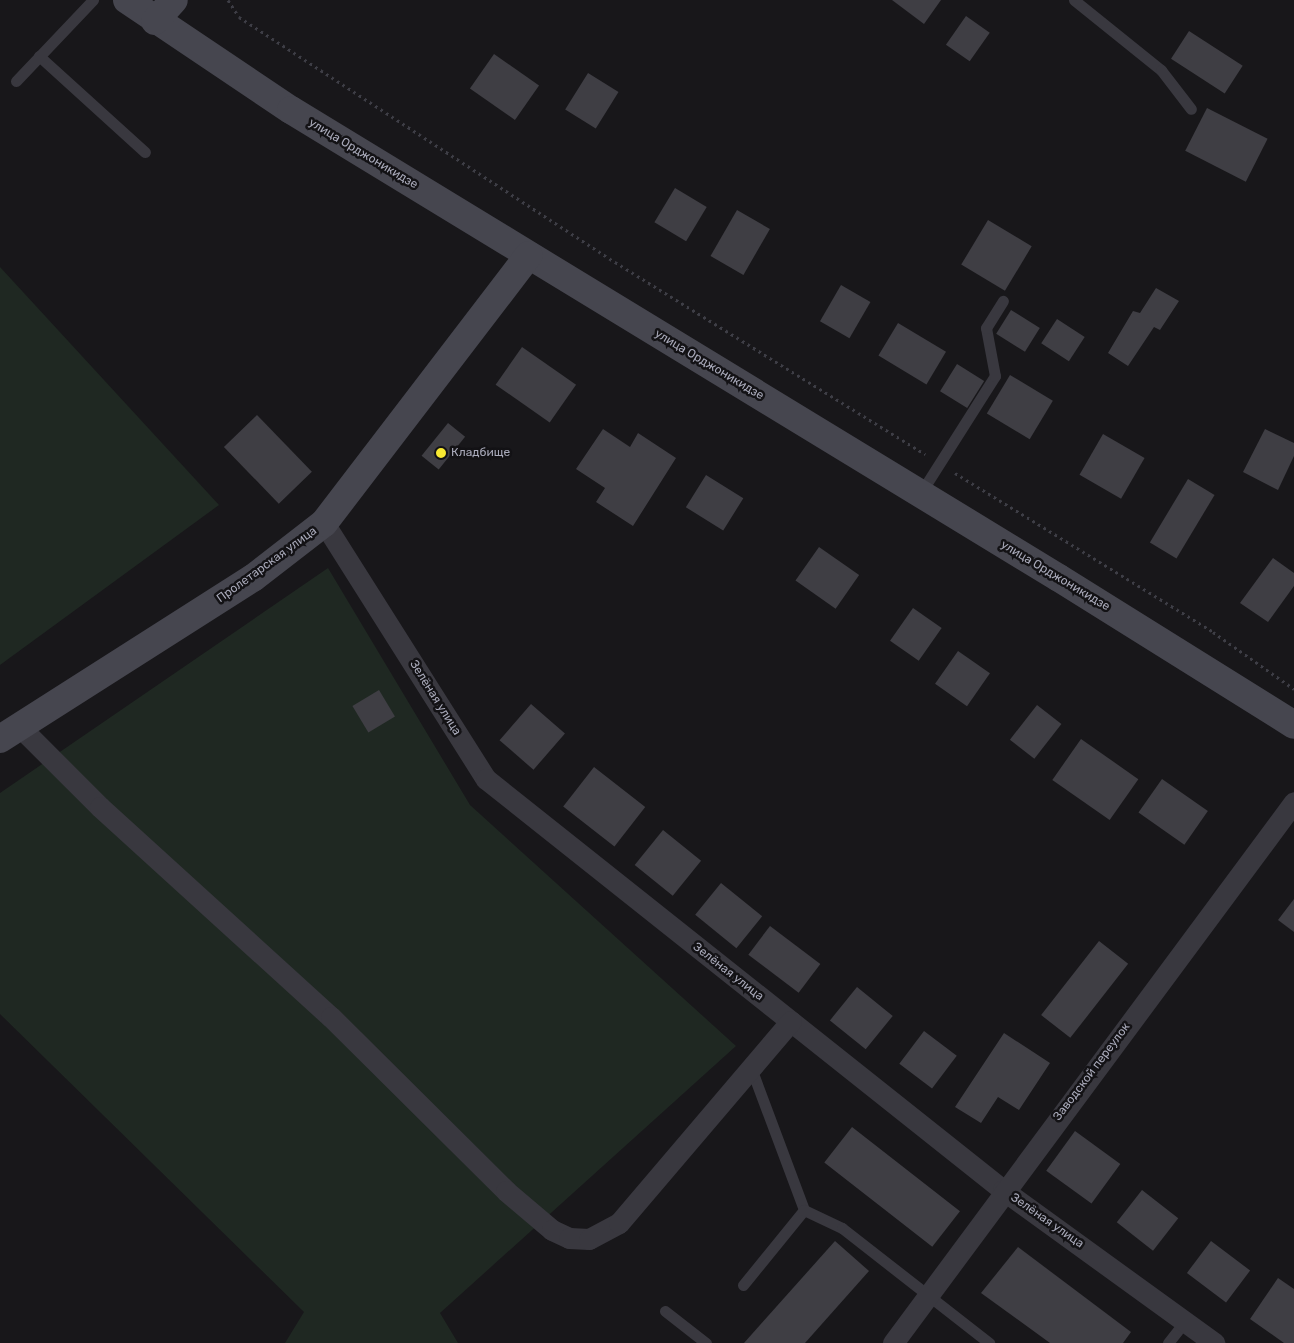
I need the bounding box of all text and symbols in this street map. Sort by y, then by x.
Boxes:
street label: улица Орджоникидзе [306,116,420,192]
street label: улица Орджоникидзе [652,327,766,403]
place label: Кладбище [451,446,510,460]
marker: Кладбище [435,447,447,459]
street label: Пролетарская улица [214,524,320,606]
street label: улица Орджоникидзе [998,538,1112,614]
street label: Зелёная улица [406,658,464,738]
street label: Зелёная улица [690,940,766,1004]
street label: Заводской переулок [1051,1020,1133,1124]
street label: Зелёная улица [1008,1191,1086,1251]

